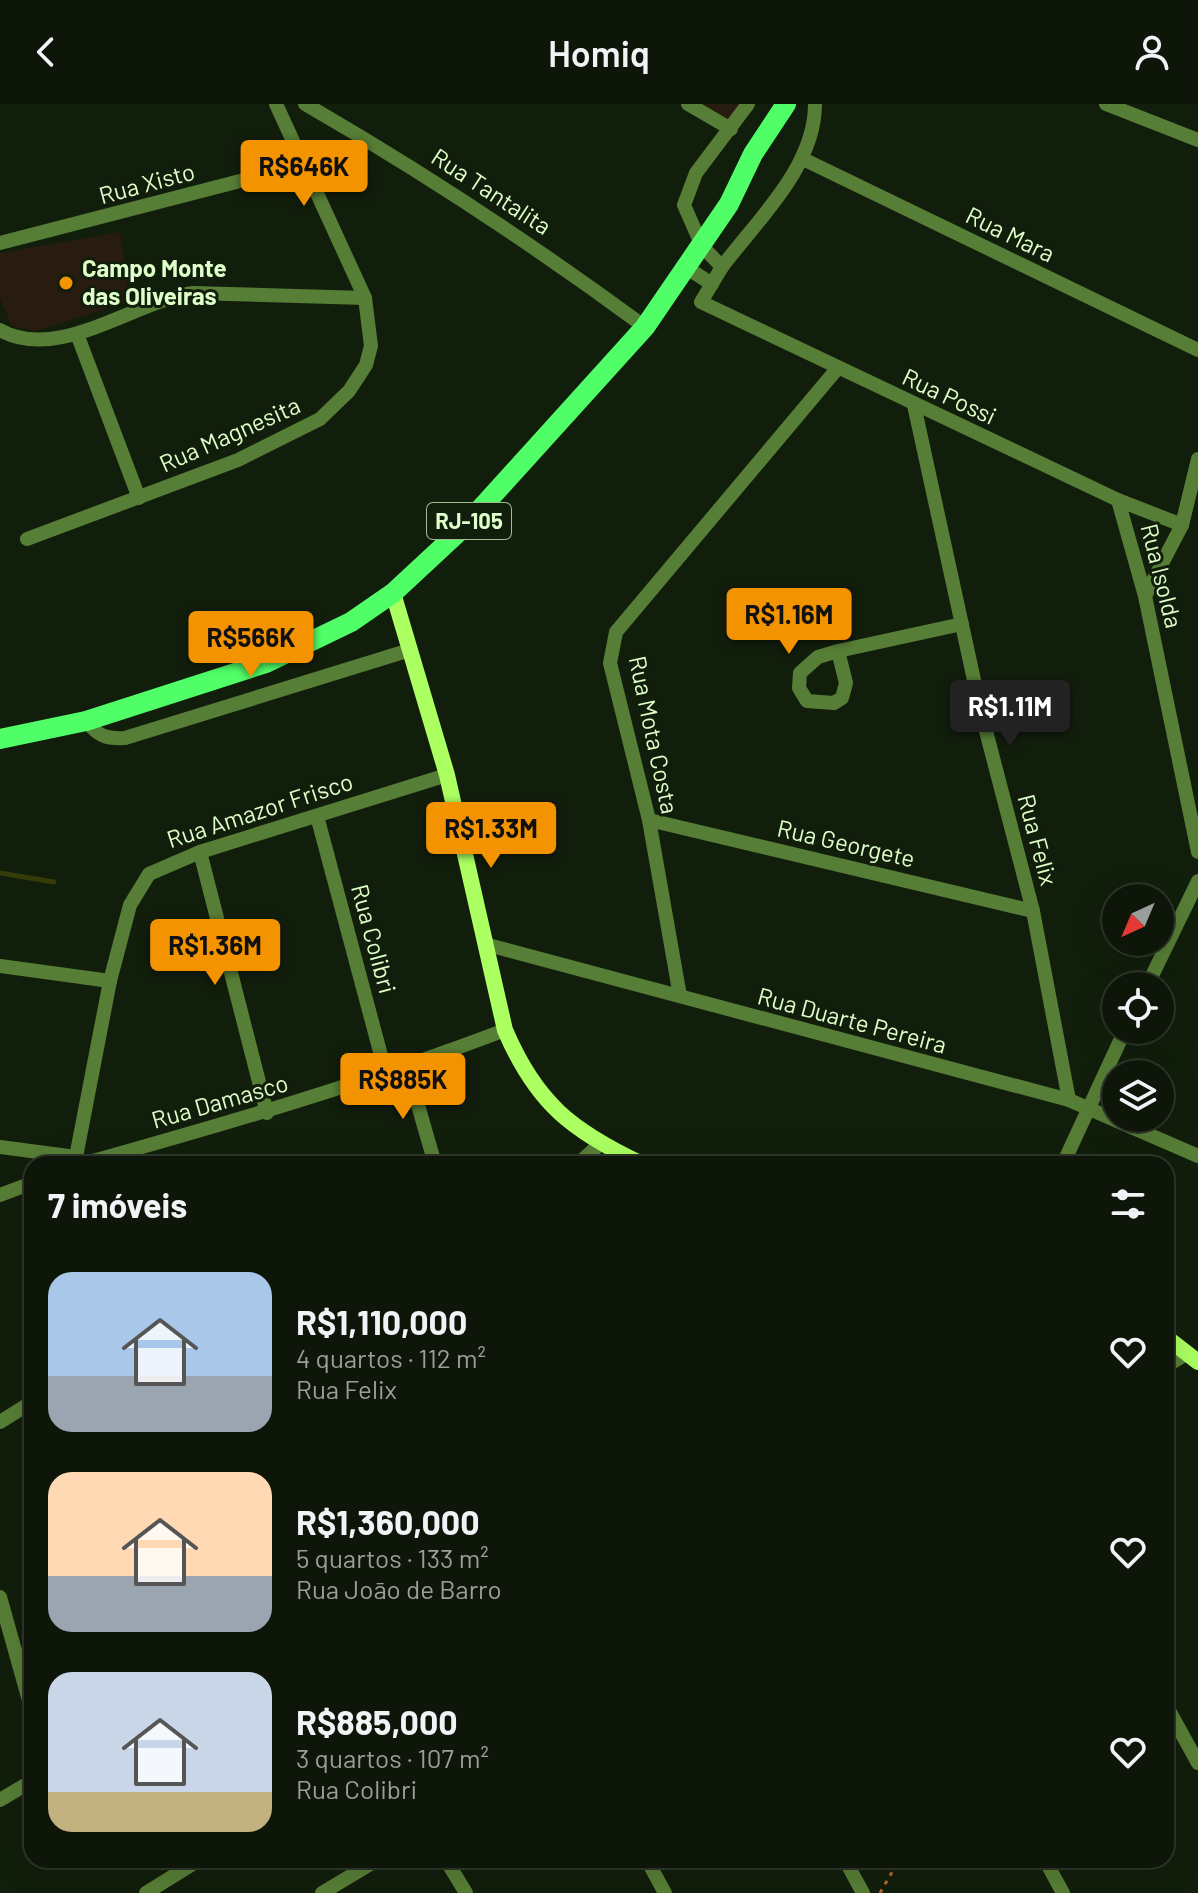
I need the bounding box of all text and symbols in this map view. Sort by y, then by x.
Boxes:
icon: back [24,30,68,74]
icon: person [1130,30,1174,74]
text: Homiq [548,31,650,74]
pin: R$646K [239,140,369,208]
street label: Rua Tantalita [427,141,557,240]
text: R$646K [259,150,349,181]
street label: Rua Xisto [96,156,198,209]
street label: Rua Mara [962,200,1060,268]
place label: Campo Monte das Oliveiras [82,253,227,310]
marker: Campo Monte das Oliveiras [57,274,75,292]
street label: Rua Possi [898,361,1001,430]
street label: Rua Magnesita [155,390,304,478]
road number: RJ-105 [427,503,511,539]
street label: Rua Isolda [1136,521,1189,631]
pin: R$1.16M [715,588,863,656]
text: R$1.16M [745,598,833,629]
pin: R$566K [186,611,316,679]
text: R$566K [206,621,296,652]
street label: Rua Mota Costa [624,653,685,816]
pin: R$1.11M [936,680,1084,748]
text: R$1.11M [968,690,1052,721]
street label: Rua Amazor Frisco [163,766,356,853]
street label: Rua Felix [1012,791,1065,888]
pin: R$1.33M [417,802,565,870]
text: R$1.33M [444,812,538,843]
street label: Rua Georgete [775,813,918,872]
street label: Rua Colibri [346,881,403,996]
north arrow [1102,884,1174,956]
map controls [1102,884,1174,1132]
pin: R$1.36M [141,919,289,987]
text: R$1.36M [168,929,262,960]
button: locate [1102,972,1174,1044]
street label: Rua Duarte Pereira [755,980,950,1059]
pin: R$885K [338,1053,468,1121]
button: layers [1102,1060,1174,1132]
text: R$885K [358,1063,448,1094]
street label: Rua Damasco [148,1067,291,1134]
icon: filters [1106,1182,1150,1226]
text: 7 imóveis [48,1184,187,1225]
text: R$1,110,000 [296,1301,467,1342]
icon: home [112,1304,208,1400]
icon: heart [1106,1330,1150,1374]
text: 4 quartos · 112 m² [296,1342,486,1373]
text: Rua Felix [296,1373,397,1404]
text: R$1,360,000 [296,1501,480,1542]
icon: home [112,1504,208,1600]
icon: heart [1106,1530,1150,1574]
text: 5 quartos · 133 m² [296,1542,489,1573]
text: Rua Joāo de Barro [296,1573,502,1604]
text: R$885,000 [296,1701,458,1742]
icon: home [112,1704,208,1800]
icon: heart [1106,1730,1150,1774]
text: 3 quartos · 107 m² [296,1742,489,1773]
text: Rua Colibri [296,1773,417,1804]

